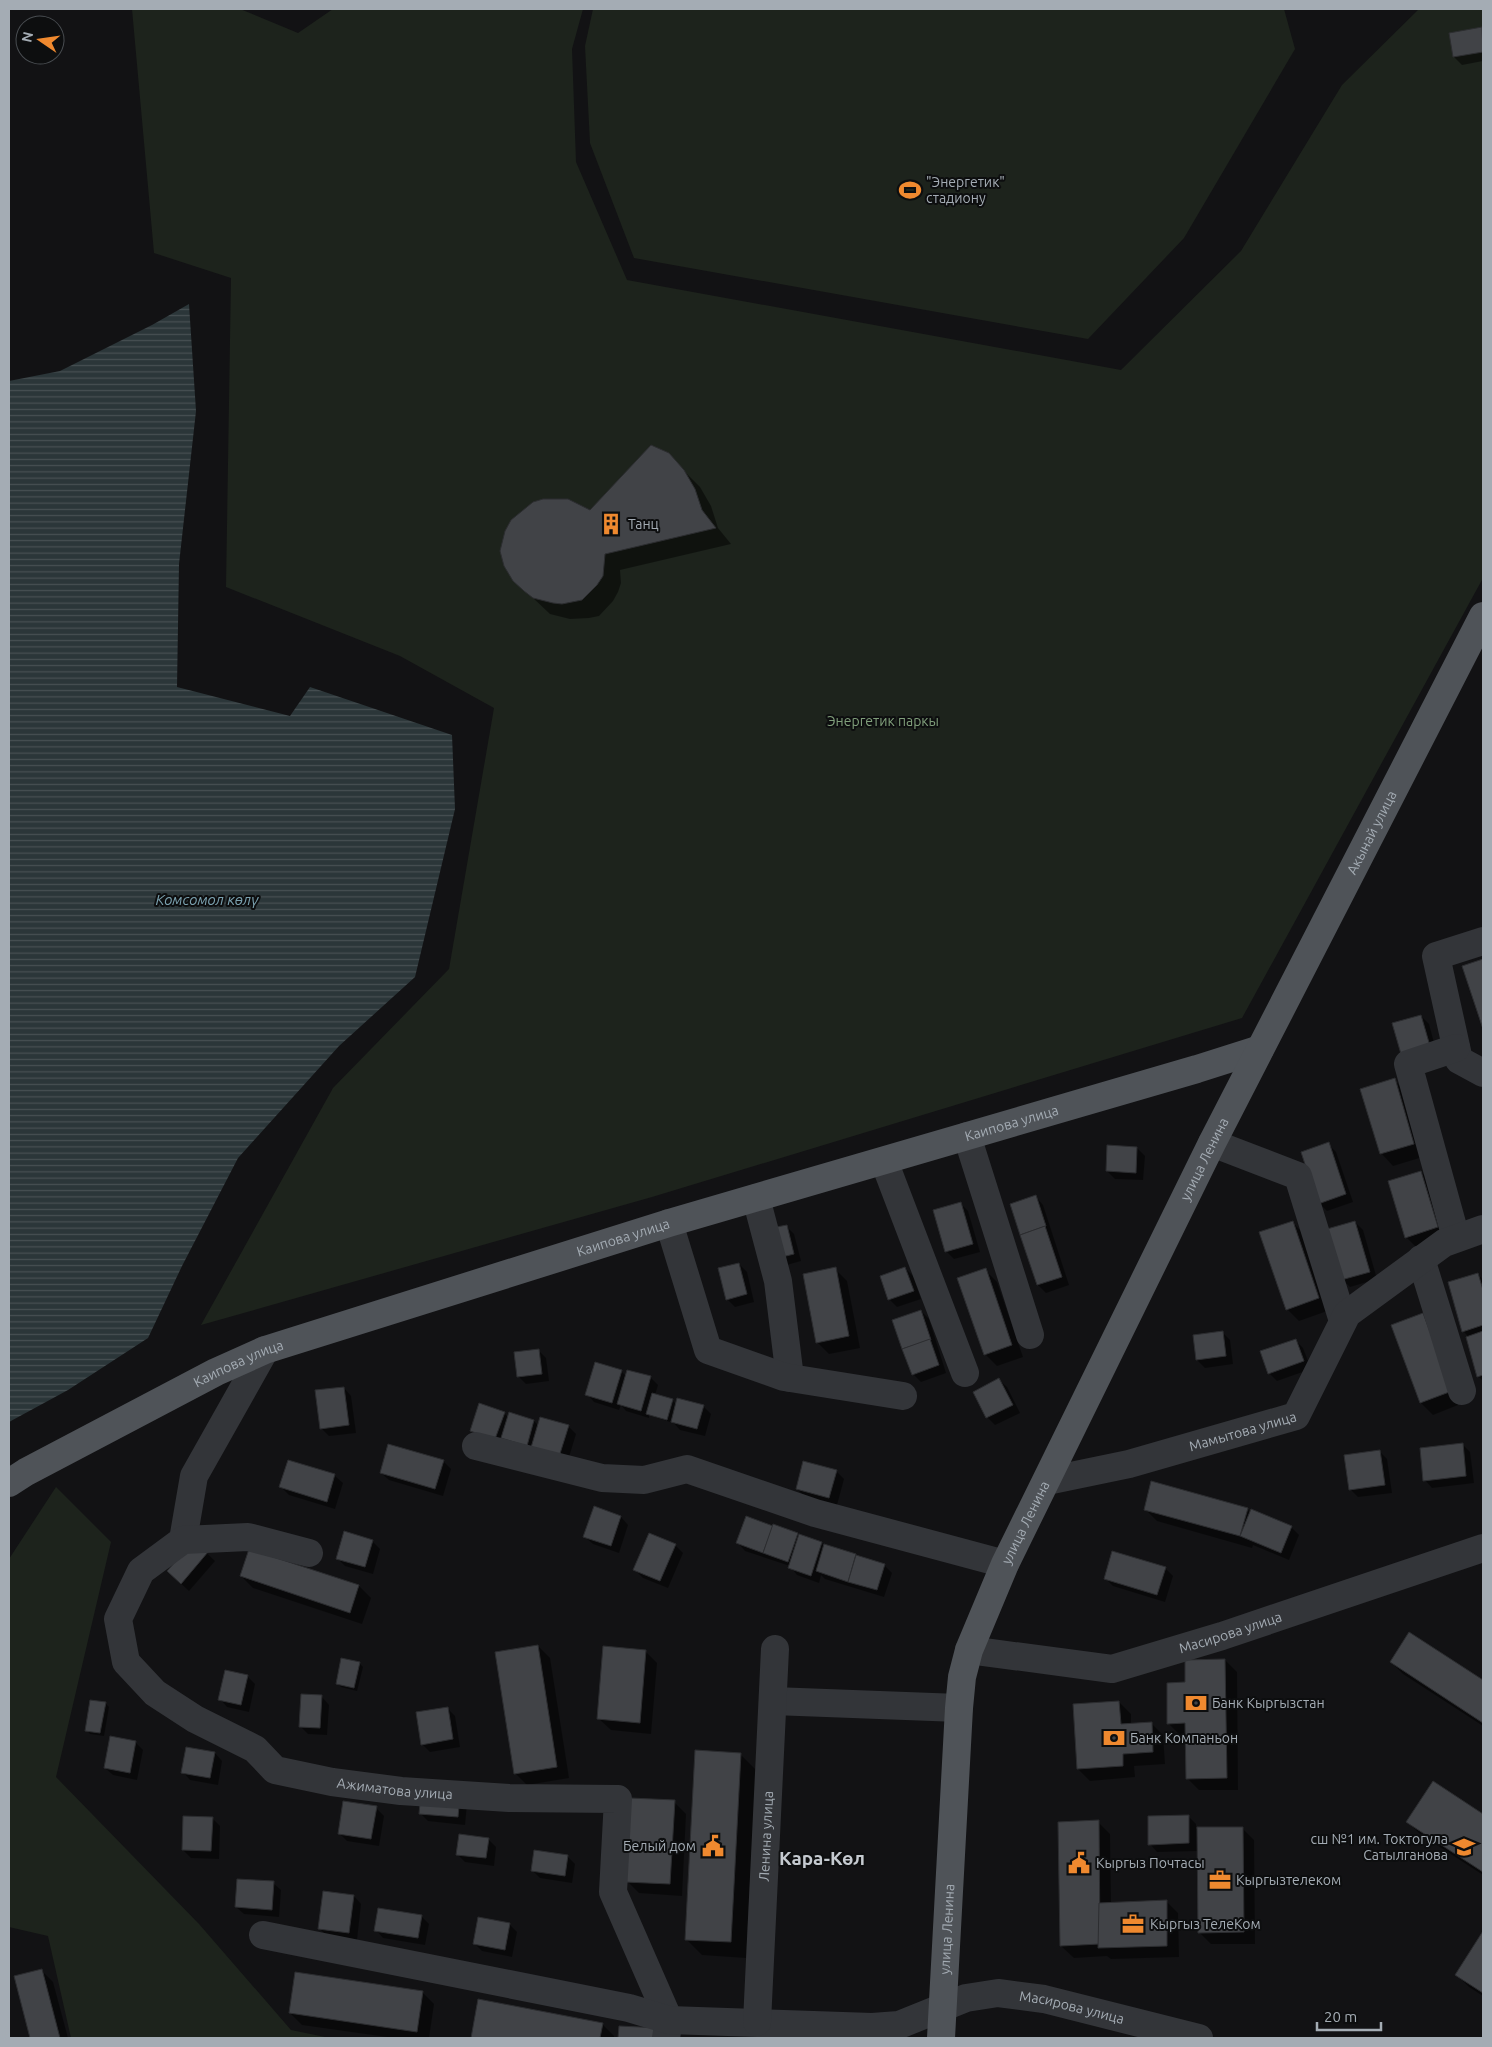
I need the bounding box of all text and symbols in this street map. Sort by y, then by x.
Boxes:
north arrow [15,15,65,65]
text: N [18,30,36,44]
place label: "Энергетик" стадиону [926,174,1005,206]
sports icon: "Энергетик" стадиону [897,177,923,203]
building icon: Танц [598,511,624,537]
place label: Танц [628,516,659,532]
park label: Энергетик паркы [827,713,939,729]
street label: Акынай улица [1343,788,1400,877]
water label: Комсомол көлү [156,891,259,908]
street label: Каипова улица [963,1102,1060,1144]
street label: улица Ленина [1177,1115,1232,1203]
street label: Каипова улица [574,1215,672,1260]
street label: Каипова улица [191,1337,285,1390]
street label: Мамытова улица [1187,1408,1298,1454]
street label: улица Ленина [998,1478,1053,1567]
street label: Масирова улица [1177,1608,1284,1656]
bank icon: Банк Кыргызстан [1183,1690,1209,1716]
place label: Банк Кыргызстан [1212,1695,1325,1711]
bank icon: Банк Компаньон [1101,1725,1127,1751]
place label: Банк Компаньон [1130,1730,1238,1746]
street label: Ажиматова улица [336,1775,453,1802]
street label: Ленина улица [756,1790,776,1882]
place label: сш №1 им. Токтогула Сатылганова [1311,1831,1448,1863]
public building icon: Белый дом [700,1833,726,1859]
school or university icon: сш №1 им. Токтогула Сатылганова [1451,1834,1477,1860]
place label: Белый дом [623,1838,696,1854]
district label: Кара-Көл [779,1847,865,1869]
public building icon: Кыргыз Почтасы [1066,1850,1092,1876]
place label: Кыргыз Почтасы [1096,1855,1205,1871]
office icon: Кыргызтелеком [1207,1867,1233,1893]
place label: Кыргызтелеком [1236,1872,1341,1888]
street label: улица Ленина [936,1883,957,1975]
office icon: Кыргыз ТелеКом [1120,1911,1146,1937]
place label: Кыргыз ТелеКом [1150,1916,1261,1932]
street label: Масирова улица [1018,1988,1126,2027]
scale bar [1317,2000,1381,2032]
text: 20 m [1324,2008,1357,2025]

